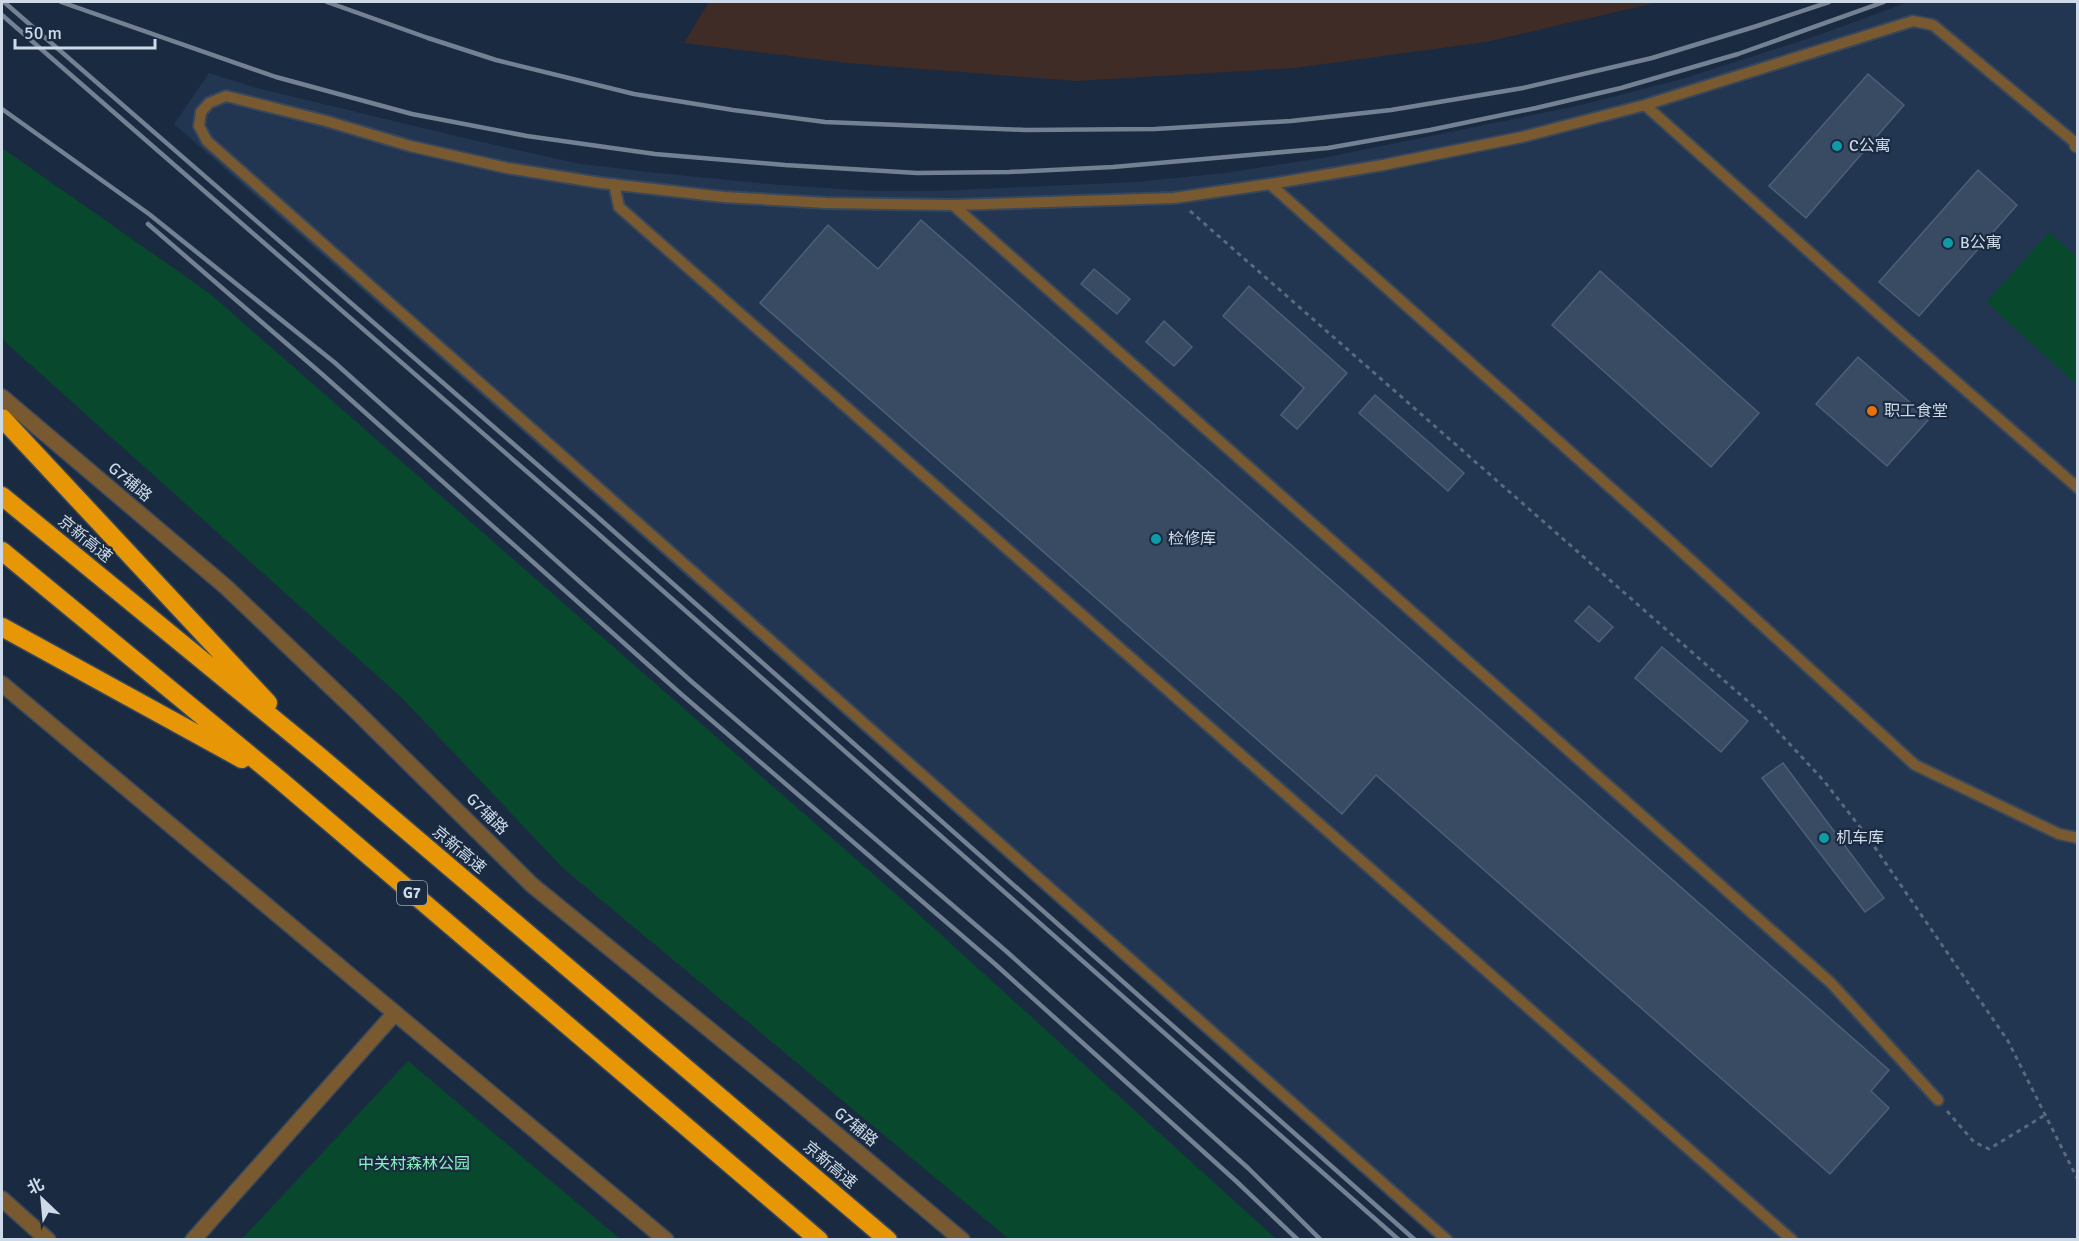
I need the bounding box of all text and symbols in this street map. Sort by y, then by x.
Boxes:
scale bar [15,12,154,50]
text: 50 m [24,22,62,44]
place label: C公寓 [1849,136,1891,156]
marker: C公寓 [1830,139,1844,153]
place label: B公寓 [1960,233,2002,253]
marker: B公寓 [1941,236,1955,250]
place label: 职工食堂 [1884,401,1948,421]
marker: 职工食堂 [1865,404,1879,418]
street label: G7辅路 [104,458,156,506]
street label: 京新高速 [54,511,116,567]
place label: 检修库 [1168,529,1216,549]
marker: 检修库 [1149,532,1163,546]
street label: G7辅路 [462,789,512,839]
street label: 京新高速 [428,822,490,878]
place label: 机车库 [1836,828,1884,848]
marker: 机车库 [1817,831,1831,845]
road number: G7 [397,881,427,905]
street label: G7辅路 [830,1103,882,1151]
street label: 京新高速 [799,1137,861,1193]
park label: 中关村森林公园 [358,1154,470,1174]
north arrow [12,1169,72,1229]
text: 北 [24,1174,47,1199]

